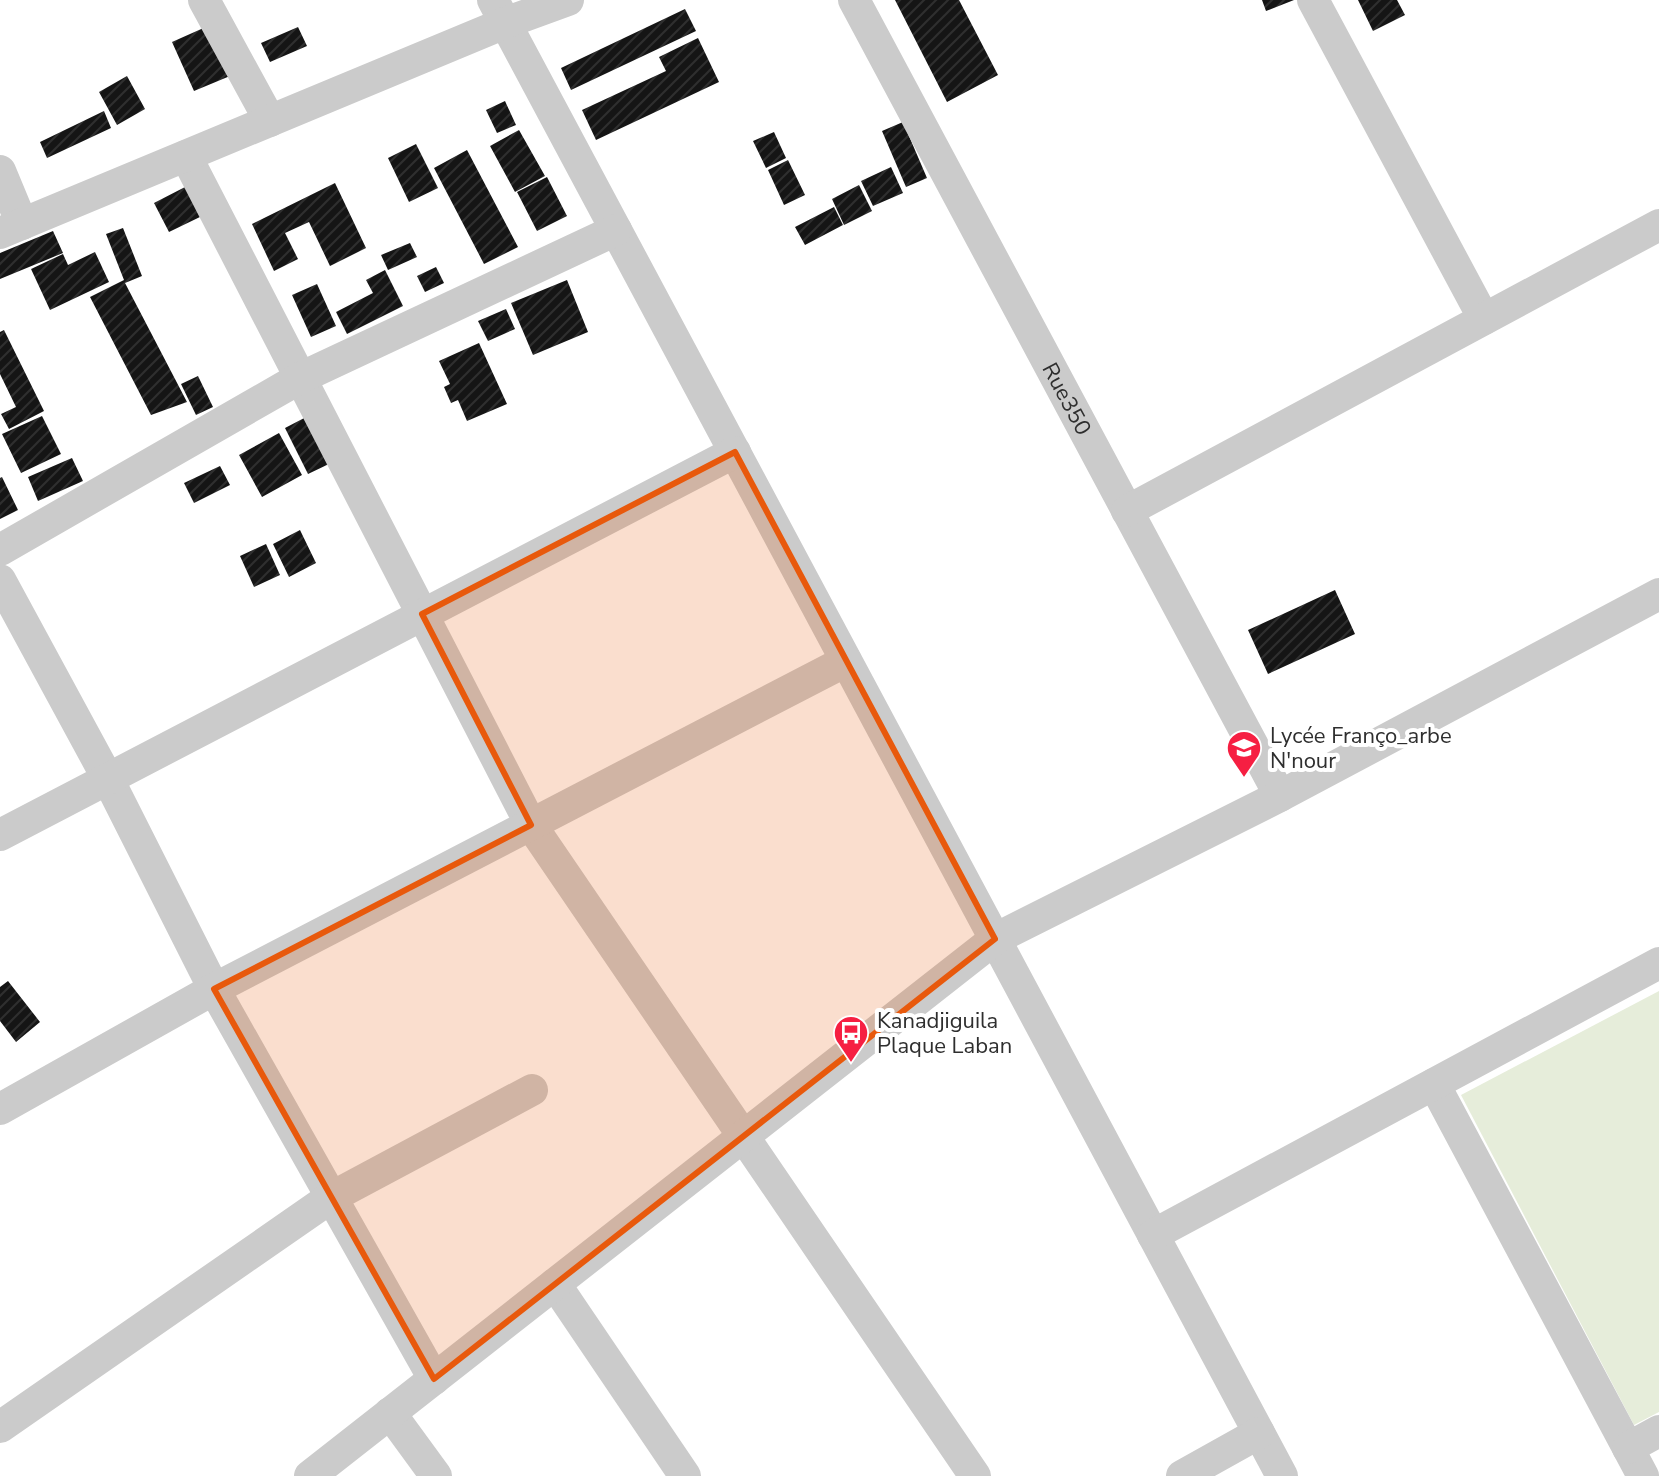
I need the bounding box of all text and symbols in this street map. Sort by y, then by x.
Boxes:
street label: Rue350 [1035,357,1098,441]
place label: Lycée Franço_arbe N'nour [1270,721,1452,776]
school or university icon: Lycée Franço_arbe N'nour [1225,729,1263,779]
place label: Kanadjiguila Plaque Laban [877,1006,1012,1061]
bus stop icon: Kanadjiguila Plaque Laban [832,1014,870,1064]

